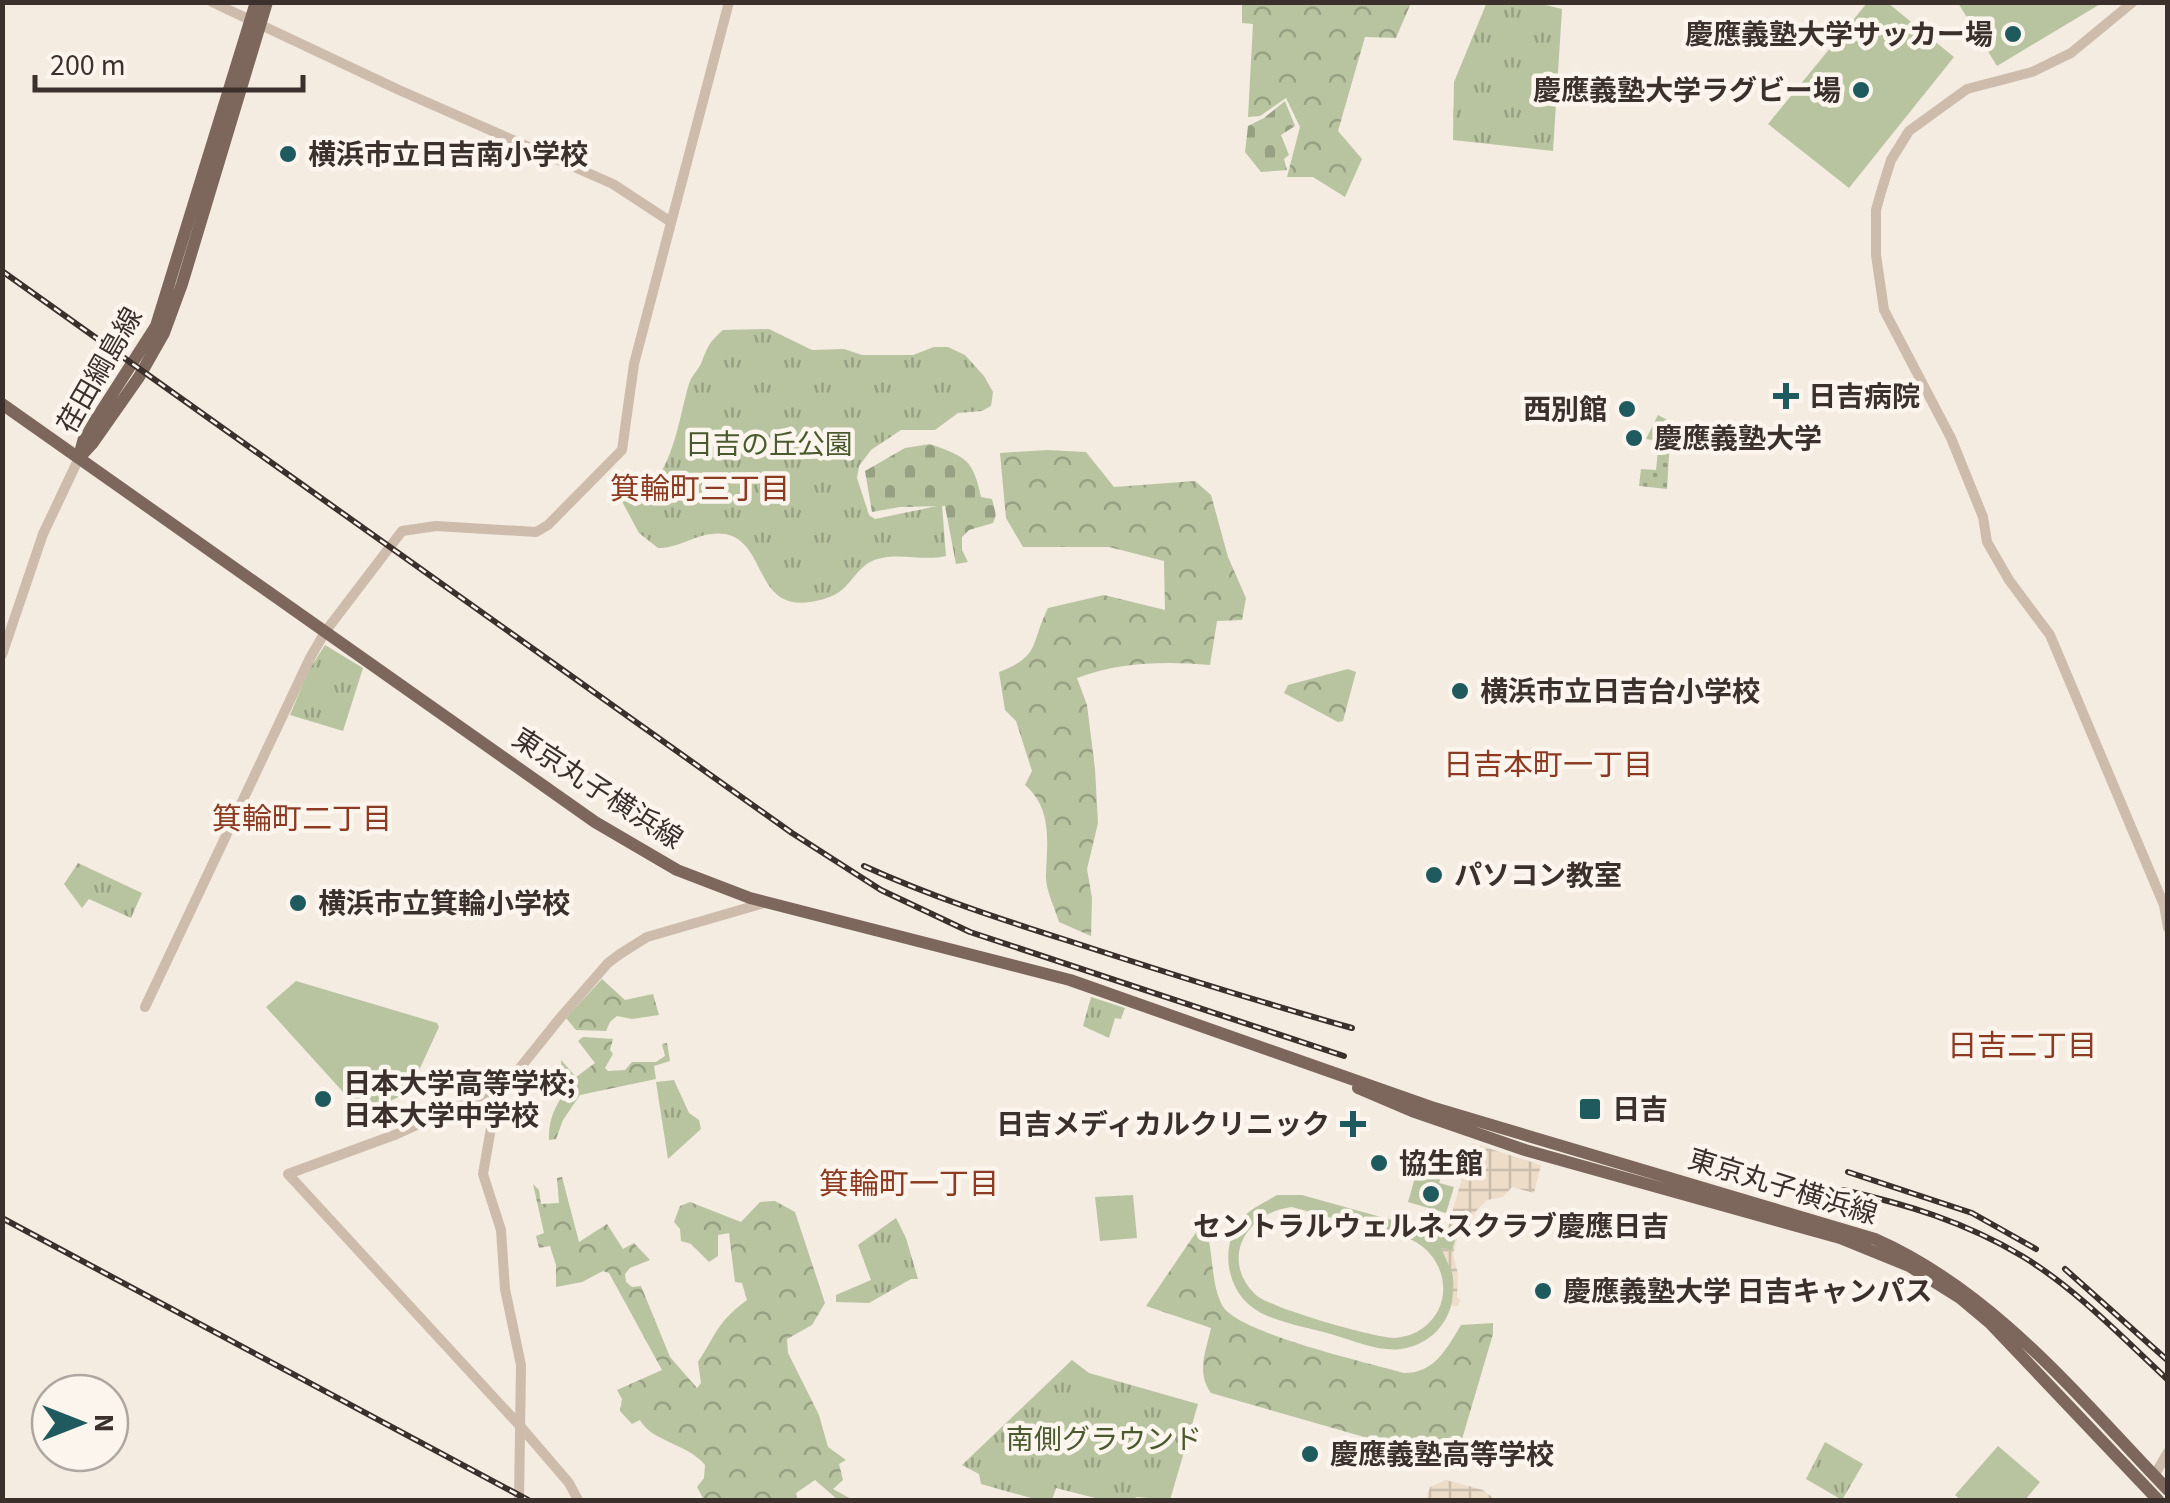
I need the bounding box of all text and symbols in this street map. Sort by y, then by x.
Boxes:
place label: 慶應義塾大学サッカー場 [1685,15,1993,55]
marker: 慶應義塾大学サッカー場 [2002,23,2024,45]
scale bar [35,30,302,92]
text: 200 m [50,44,126,87]
place label: 慶應義塾大学ラグビー場 [1533,71,1841,111]
marker: 慶應義塾大学ラグビー場 [1850,79,1872,101]
place label: 横浜市立日吉南小学校 [308,135,588,175]
marker: 横浜市立日吉南小学校 [277,143,299,165]
street label: 荏田綱島線 [48,300,152,441]
place label: 日吉病院 [1808,377,1920,417]
marker: 日吉病院 [1773,383,1799,409]
place label: 西別館 [1523,390,1607,430]
marker: 西別館 [1616,398,1638,420]
place label: 慶應義塾大学 [1654,419,1822,459]
park label: 日吉の丘公園 [685,425,853,465]
marker: 慶應義塾大学 [1623,427,1645,449]
district label: 箕輪町三丁目 [610,468,790,511]
place label: 横浜市立日吉台小学校 [1480,672,1760,712]
marker: 横浜市立日吉台小学校 [1449,680,1471,702]
street label: 東京丸子横浜線 [504,719,691,859]
district label: 日吉本町一丁目 [1443,744,1653,787]
district label: 箕輪町二丁目 [212,798,392,841]
place label: パソコン教室 [1454,856,1622,896]
marker: パソコン教室 [1423,864,1445,886]
place label: 横浜市立箕輪小学校 [318,884,570,924]
marker: 横浜市立箕輪小学校 [287,892,309,914]
district label: 日吉二丁目 [1947,1025,2097,1068]
place label: 日本大学高等学校; 日本大学中学校 [343,1064,575,1136]
marker: 日本大学高等学校; 日本大学中学校 [312,1088,334,1110]
place label: 日吉 [1612,1090,1668,1130]
marker: 日吉 [1577,1096,1603,1122]
place label: 日吉メディカルクリニック [996,1105,1330,1145]
marker: 日吉メディカルクリニック [1340,1111,1366,1137]
street label: 東京丸子横浜線 [1683,1139,1882,1235]
place label: 協生館 [1399,1144,1483,1184]
marker: 協生館 [1368,1152,1390,1174]
district label: 箕輪町一丁目 [819,1163,999,1206]
marker: セントラルウェルネスクラブ慶應日吉 [1420,1183,1442,1205]
place label: セントラルウェルネスクラブ慶應日吉 [1193,1207,1669,1247]
place label: 慶應義塾大学 日吉キャンパス [1563,1272,1933,1312]
marker: 慶應義塾大学 日吉キャンパス [1532,1280,1554,1302]
north arrow [30,1373,130,1473]
text: N [84,1414,124,1432]
park label: 南側グラウンド [1006,1420,1202,1460]
place label: 慶應義塾高等学校 [1330,1435,1554,1475]
marker: 慶應義塾高等学校 [1299,1443,1321,1465]

